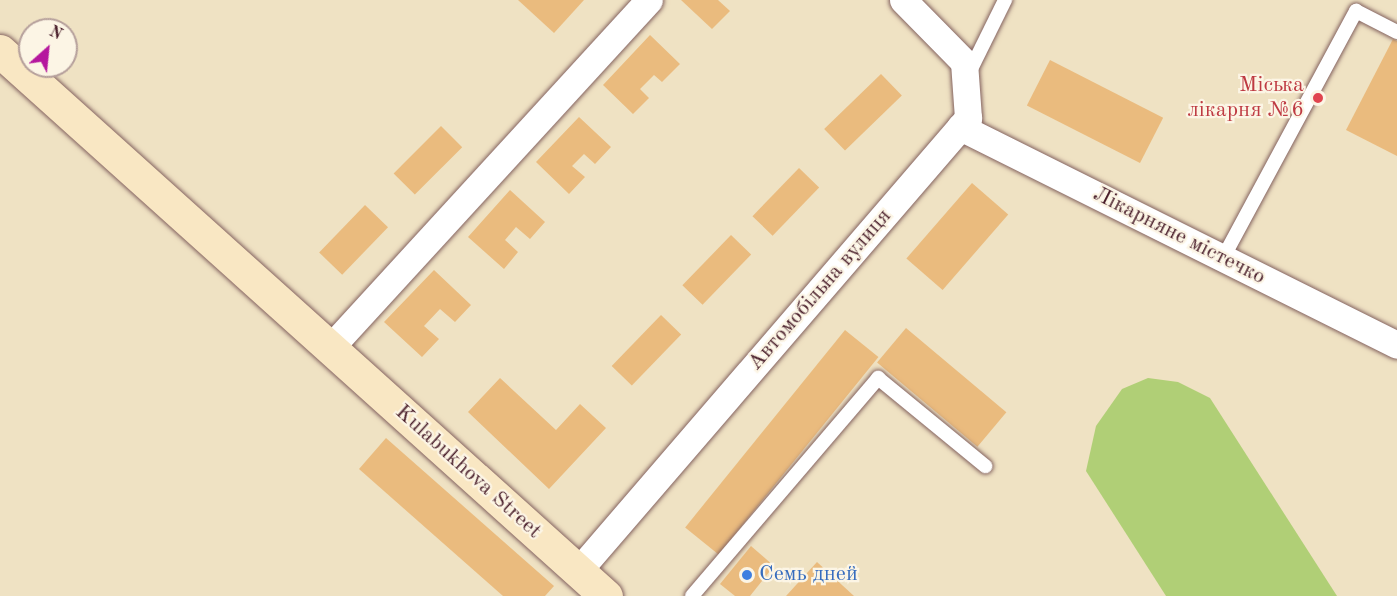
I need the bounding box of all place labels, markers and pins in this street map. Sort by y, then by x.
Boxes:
place label: Міська лікарня №6 [1188,72,1304,124]
marker: Міська лікарня №6 [1309,89,1327,107]
place label: Семь дней [759,562,858,588]
marker: Семь дней [740,568,754,582]

